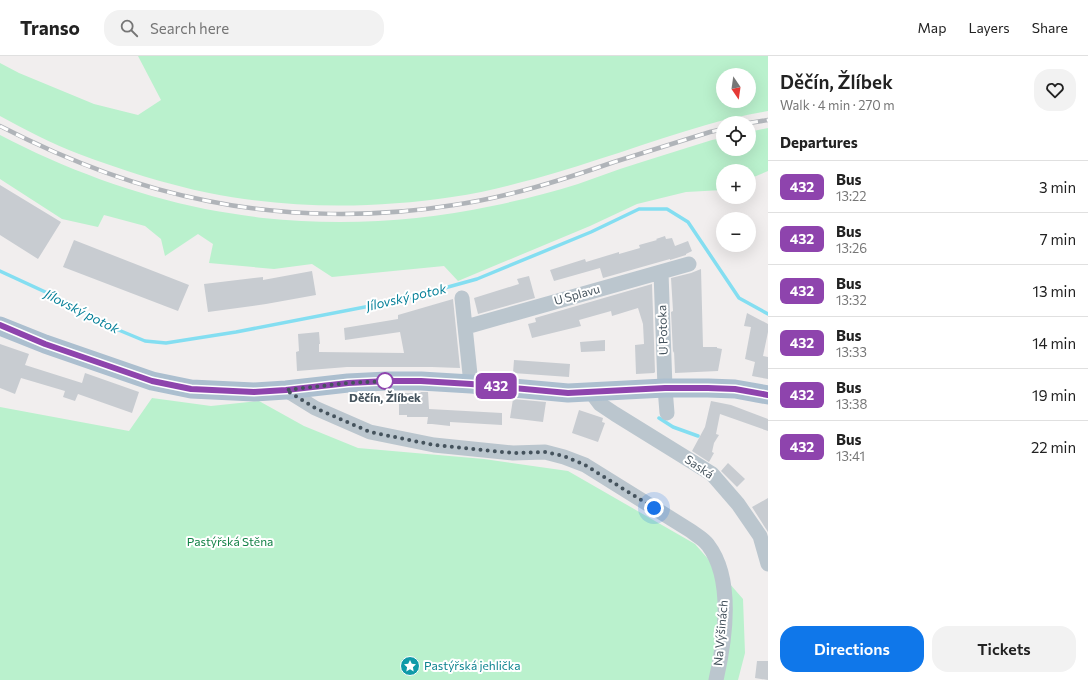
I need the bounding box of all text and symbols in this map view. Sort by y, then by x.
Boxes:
search box [104,10,384,46]
text: Transo [20,16,80,39]
icon: search [118,17,140,39]
text: Search here [150,19,229,37]
text: Map [918,19,946,36]
text: Layers [968,19,1010,36]
text: Share [1032,19,1068,36]
north arrow [716,68,756,108]
map controls [716,68,756,252]
button: heart [1034,69,1076,111]
text: Děčín, Žlíbek [780,70,893,93]
text: Walk · 4 min · 270 m [780,97,895,113]
button: locate [716,116,756,156]
text: Departures [780,133,858,151]
button: + [716,164,756,204]
text: Bus [836,170,861,188]
text: 432 [790,178,814,195]
text: 3 min [1039,178,1076,196]
text: 13:22 [836,188,866,204]
button: − [716,212,756,252]
text: Bus [836,222,861,240]
text: 432 [790,230,814,247]
text: 7 min [1040,230,1076,248]
text: 13:26 [836,240,867,256]
text: Bus [836,274,861,292]
water label: Jílovský potok [363,280,449,314]
street label: U Splavu [552,281,601,307]
text: 432 [790,282,814,299]
text: 13 min [1033,282,1076,300]
water label: Jílovský potok [41,285,123,337]
text: 13:32 [836,292,867,308]
street label: U Potoka [654,305,670,355]
text: Bus [836,326,861,344]
text: 432 [790,334,814,351]
text: 14 min [1032,334,1076,352]
text: 13:33 [836,344,867,360]
marker: Děčín, Žlíbek [376,372,394,390]
line badge: 432 [473,373,519,399]
text: 432 [484,377,508,394]
text: Bus [836,378,861,396]
text: 432 [790,386,814,403]
text: 19 min [1032,386,1076,404]
place label: Děčín, Žlíbek [349,390,421,404]
text: 13:38 [836,396,867,412]
text: Bus [836,430,861,448]
text: 432 [790,438,814,455]
text: 22 min [1031,438,1076,456]
text: 13:41 [836,448,865,464]
street label: Saská [683,452,717,481]
your location [644,498,664,518]
park label: Pastýřská Stěna [187,534,273,548]
street label: Na Výšinách [710,599,730,666]
button: Directions [780,626,924,672]
button: Tickets [932,626,1076,672]
place icon: Pastýřská jehlička [399,655,421,677]
place label: Pastýřská jehlička [424,658,521,672]

